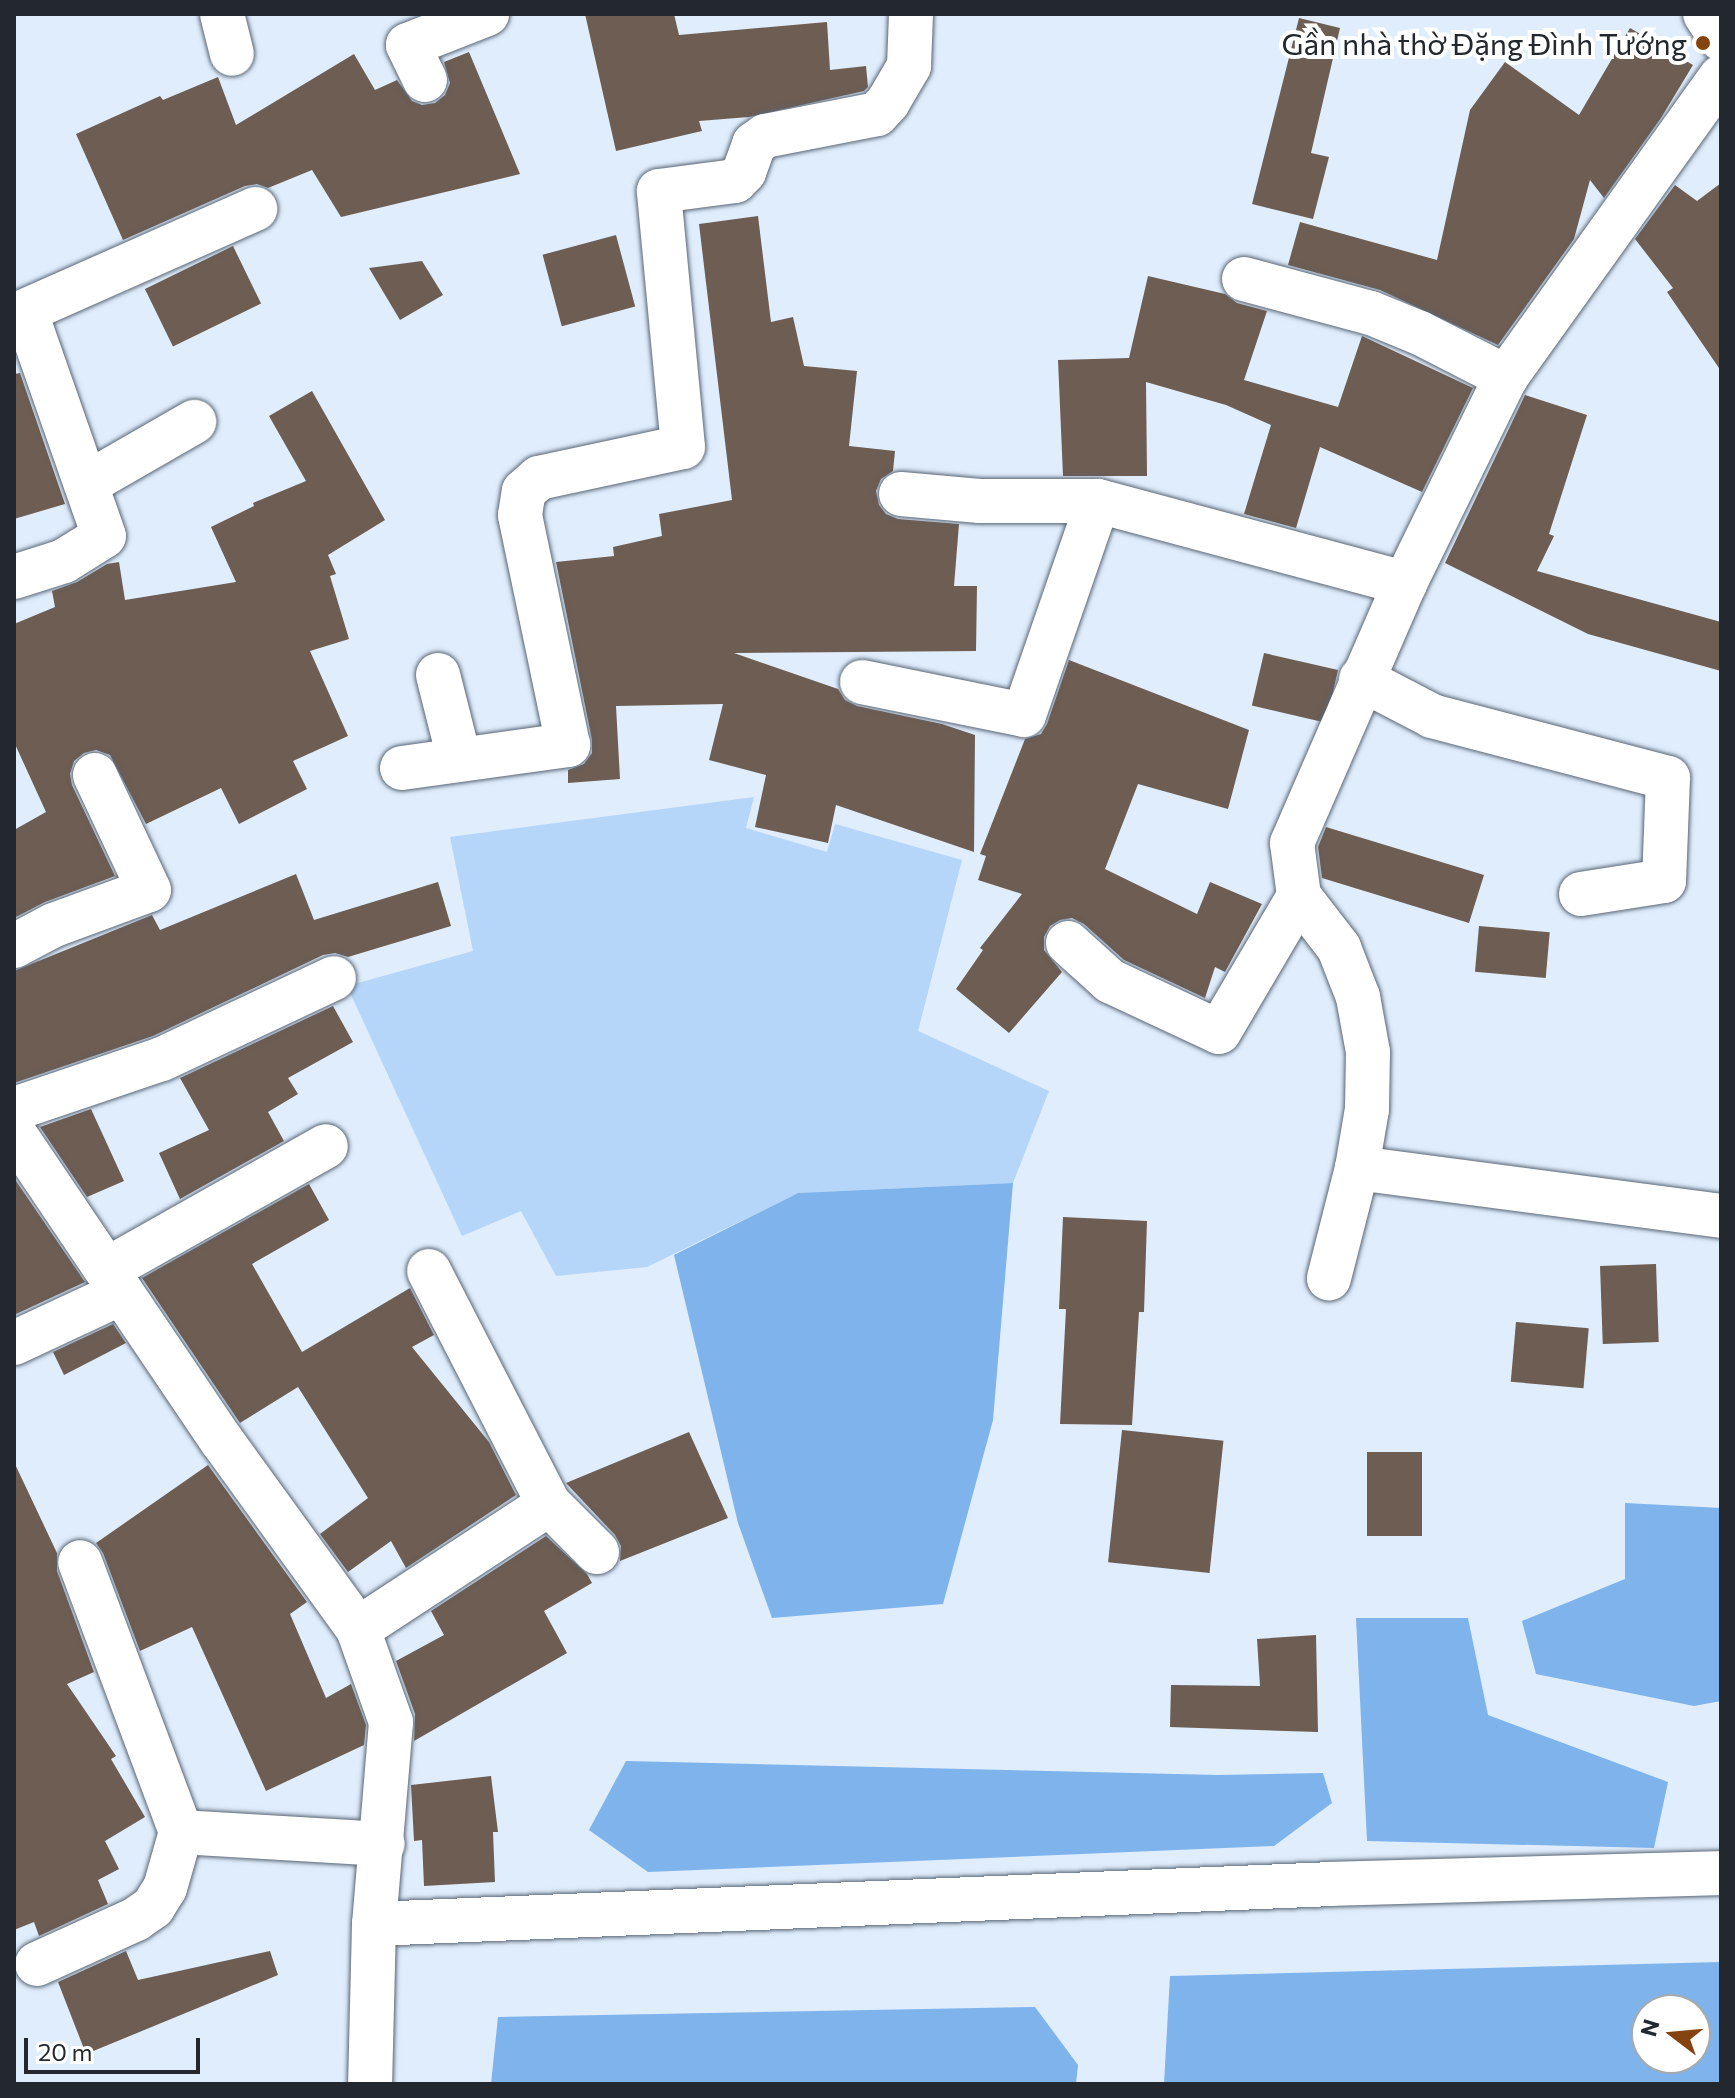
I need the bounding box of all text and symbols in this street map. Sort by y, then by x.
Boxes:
place label: Gần nhà thờ Đặng Đình Tướng [1282,25,1687,61]
marker: Gần nhà thờ Đặng Đình Tướng [1694,34,1712,52]
north arrow [1631,1994,1711,2074]
text: N [1634,2016,1665,2039]
scale bar [28,2022,204,2072]
text: 20 m [38,2037,92,2066]

